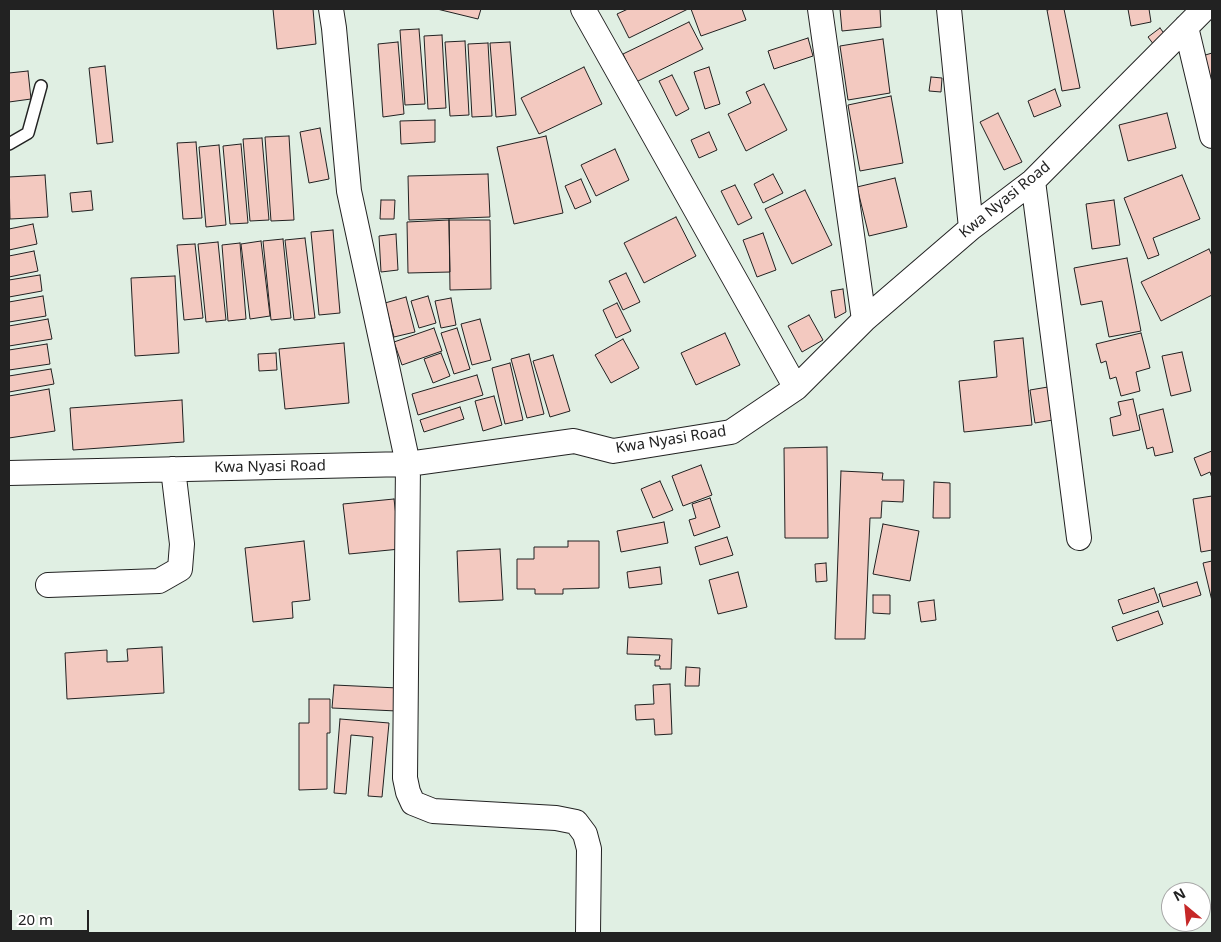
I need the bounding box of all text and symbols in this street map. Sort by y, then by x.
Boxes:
street label: Kwa Nyasi Road [956,158,1054,242]
street label: Kwa Nyasi Road [614,422,728,458]
street label: Kwa Nyasi Road [214,457,326,477]
north arrow [1161,882,1211,932]
text: N [1170,883,1189,905]
scale bar [12,900,91,932]
text: 20 m [18,909,53,929]

